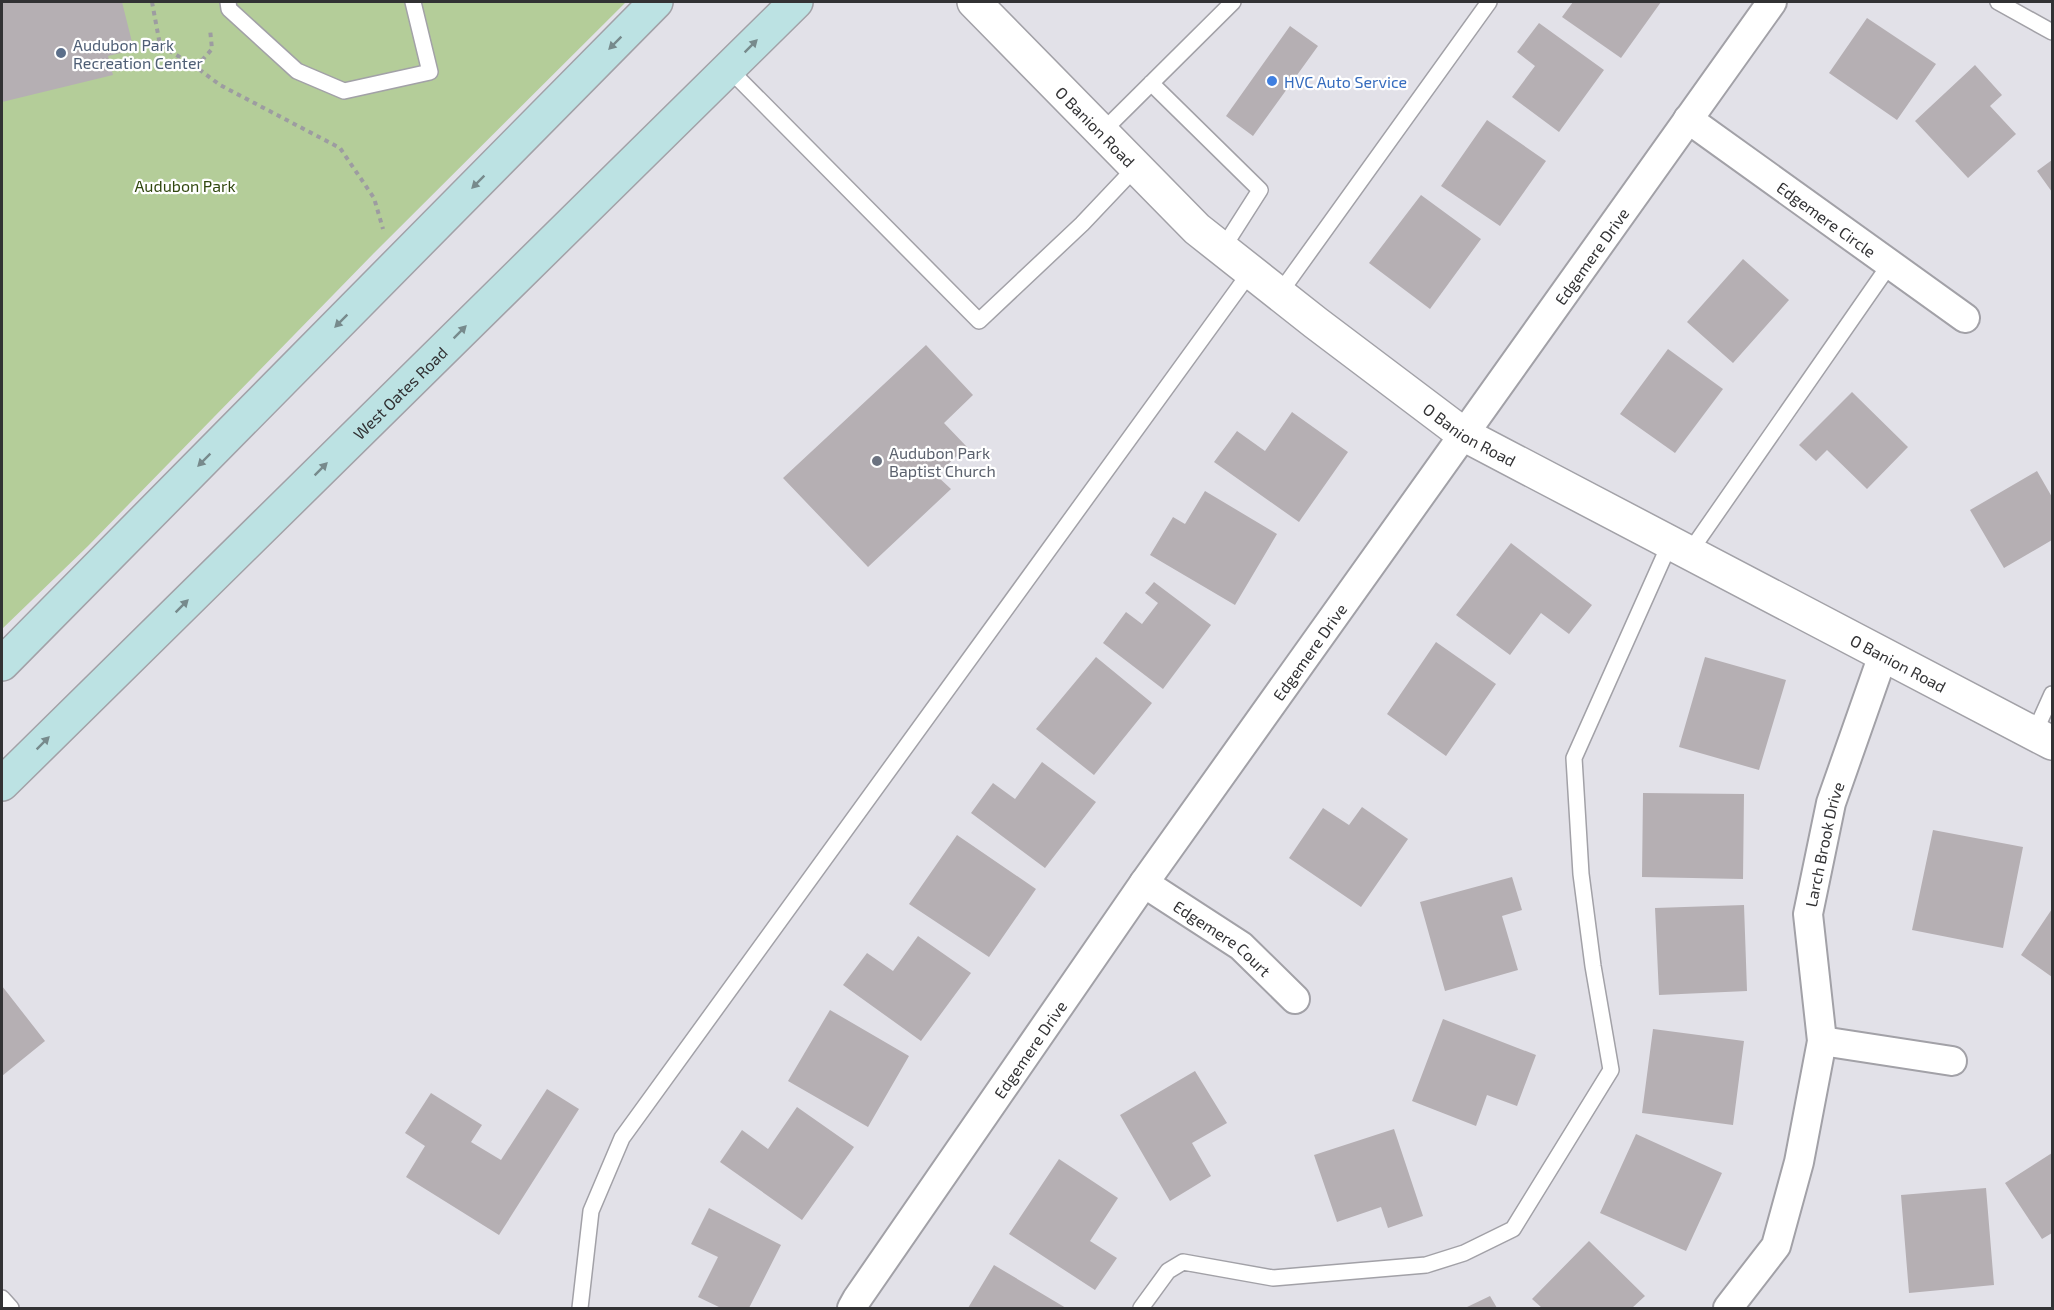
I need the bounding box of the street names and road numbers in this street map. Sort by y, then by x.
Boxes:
street label: O Banion Road [1052,82,1140,170]
street label: Edgemere Circle [1774,177,1880,261]
street label: Edgemere Drive [1550,204,1632,308]
street label: West Oates Road [349,342,450,443]
street label: O Banion Road [1420,398,1519,470]
street label: Edgemere Drive [1268,599,1350,704]
street label: O Banion Road [1848,630,1950,695]
street label: Larch Brook Drive [1800,779,1847,908]
street label: Edgemere Court [1170,896,1275,980]
street label: Edgemere Drive [989,996,1070,1102]

